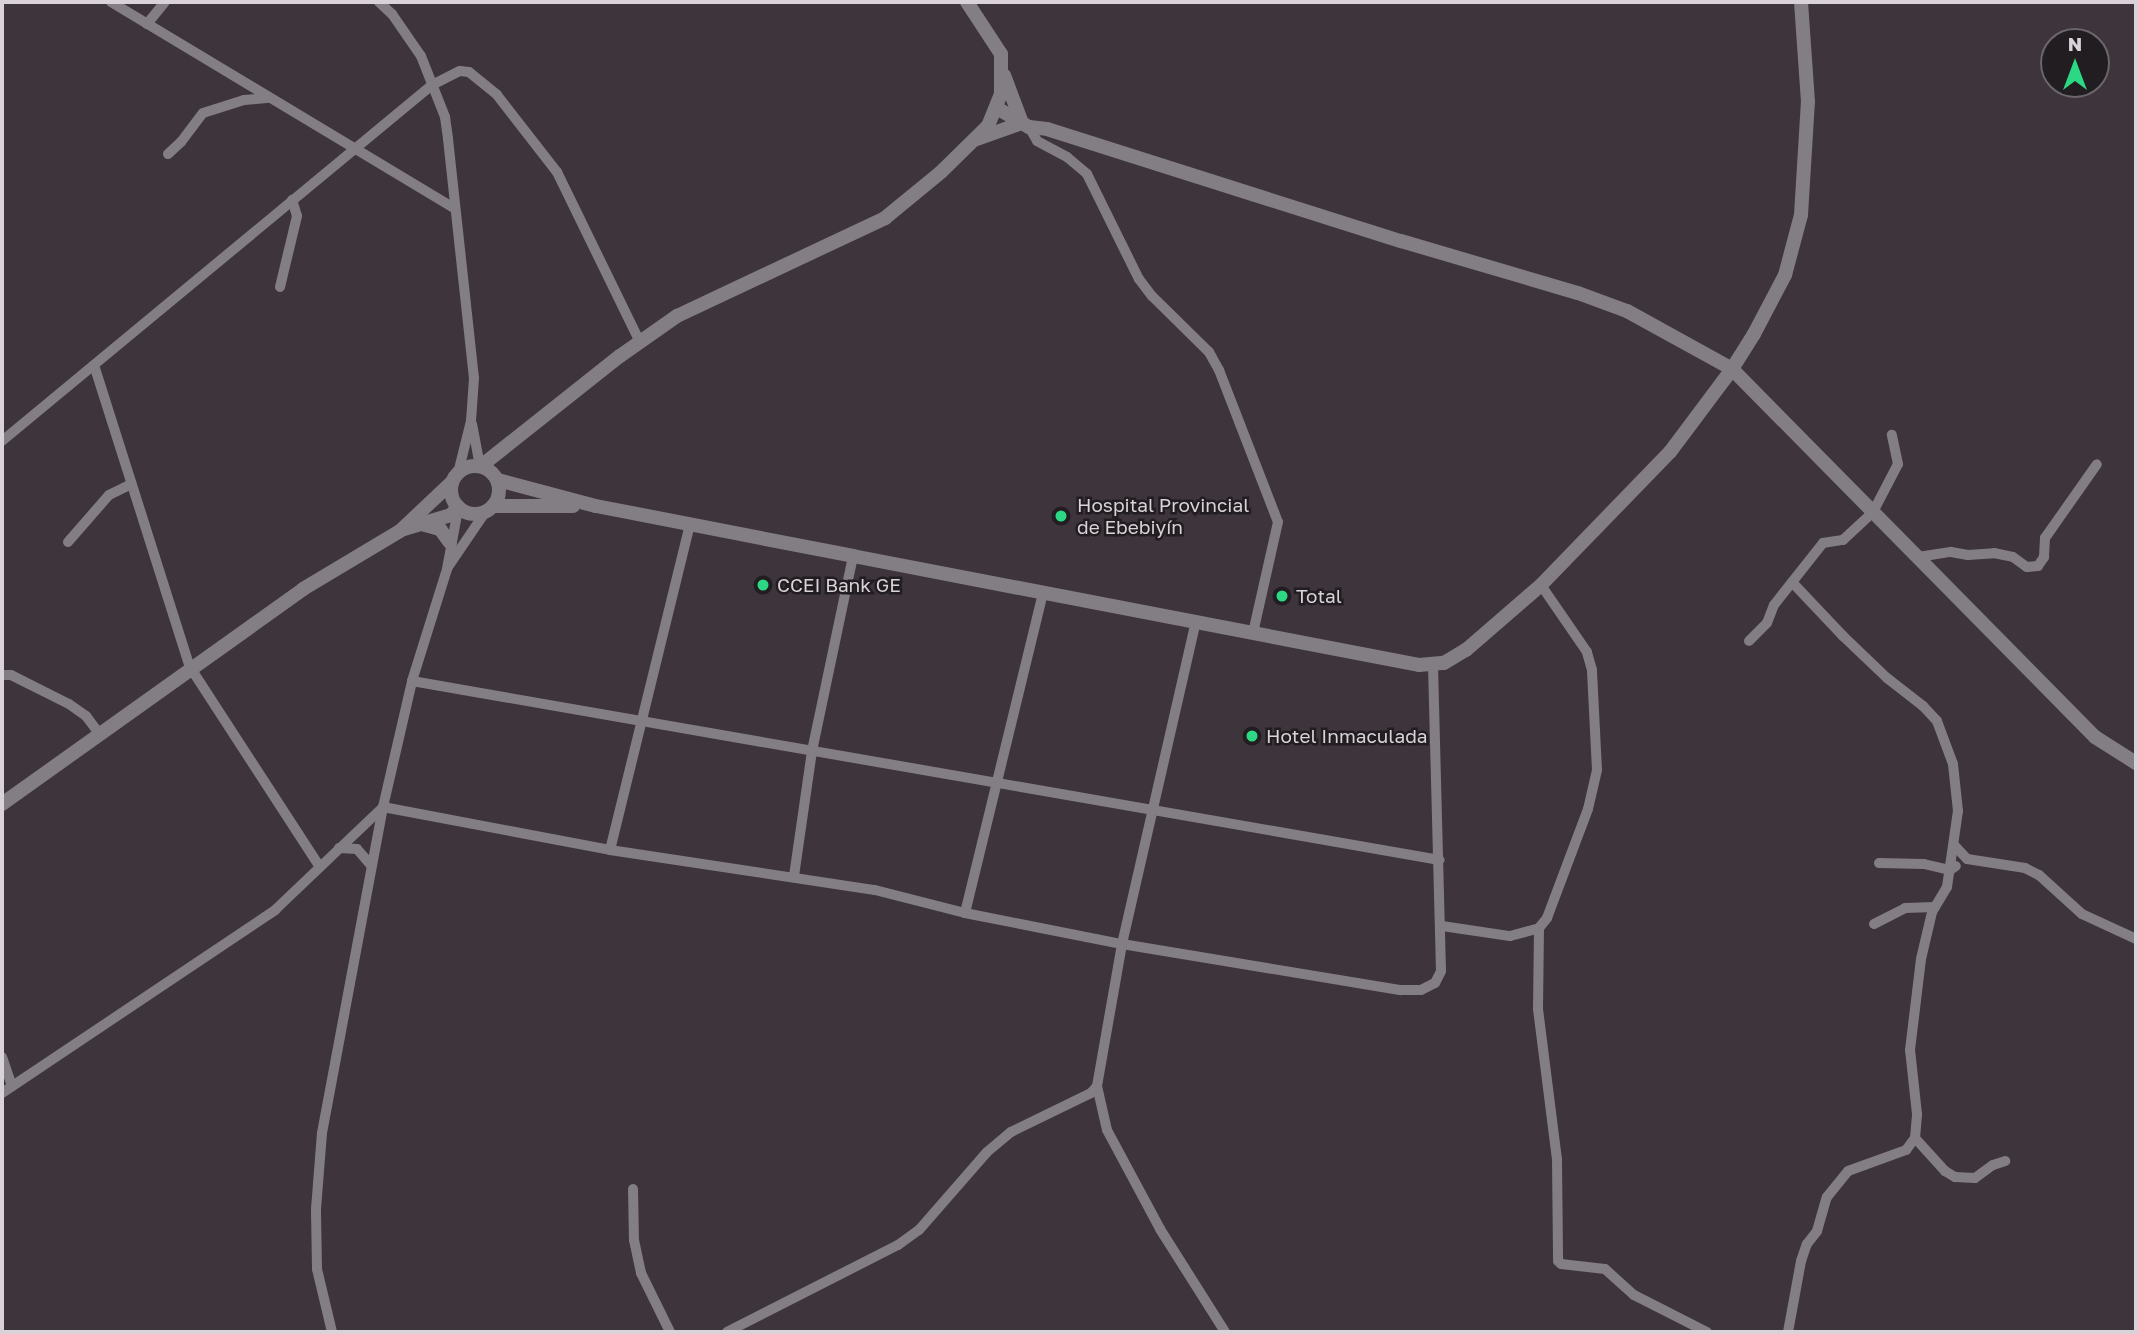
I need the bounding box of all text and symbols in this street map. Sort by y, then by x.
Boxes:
north arrow [2040,28,2110,98]
text: N [2068,32,2082,55]
place label: Hospital Provincial de Ebebiyín [1077,494,1249,538]
marker: Hospital Provincial de Ebebiyín [1051,506,1071,526]
place label: CCEI Bank GE [777,574,901,596]
marker: CCEI Bank GE [755,577,771,593]
place label: Total [1296,585,1342,607]
marker: Total [1274,588,1290,604]
place label: Hotel Inmaculada [1266,725,1428,747]
marker: Hotel Inmaculada [1244,728,1260,744]

